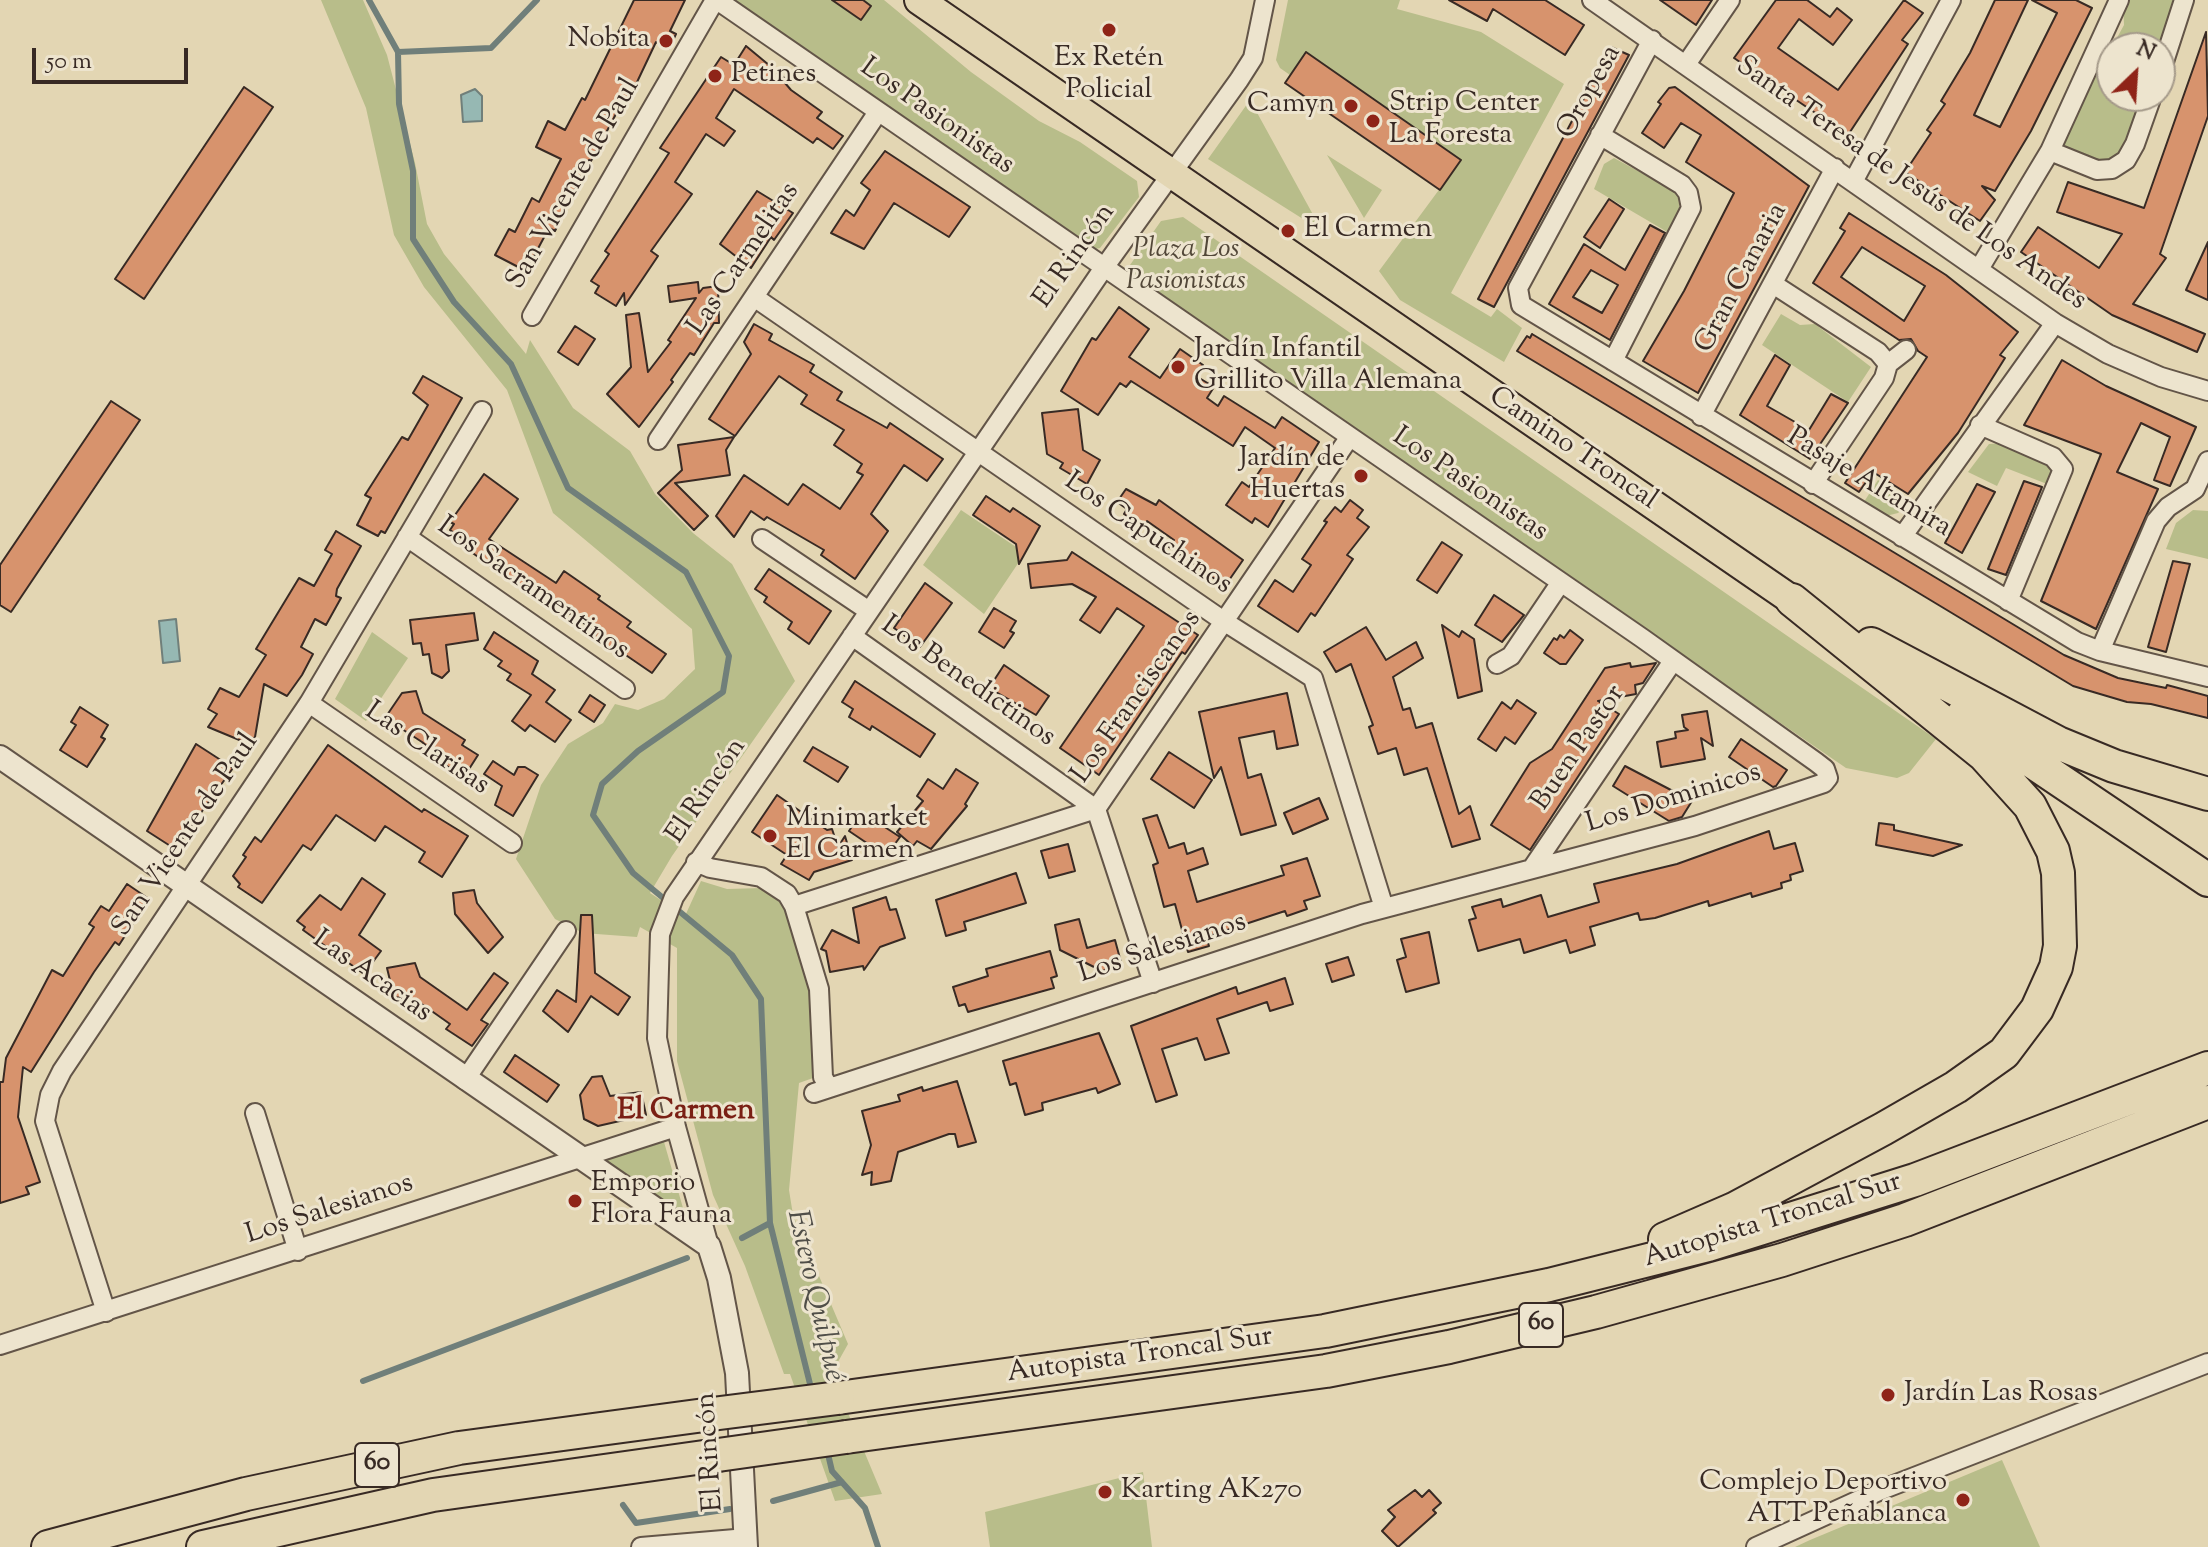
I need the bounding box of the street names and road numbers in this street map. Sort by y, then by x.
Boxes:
street label: Oropesa [1552,40,1630,146]
street label: Santa Teresa de Jesús de Los Andes [1728,51,2092,319]
street label: Los Pasionistas [852,52,1020,184]
street label: San Vicente de Paul [501,74,649,296]
street label: Las Carmelitas [682,177,808,343]
street label: El Rincón [1028,198,1124,316]
street label: Gran Canaria [1690,199,1796,359]
street label: Camino Troncal [1481,381,1663,519]
street label: Los Pasionistas [1385,422,1553,550]
street label: Pasaje Altamira [1780,422,1956,546]
street label: Los Capuchinos [1057,467,1237,603]
street label: Los Sacramentinos [429,511,635,669]
street label: Los Franciscanos [1066,605,1210,791]
street label: Los Benedictinos [873,610,1061,756]
street label: Buen Pastor [1526,680,1634,818]
street label: Las Clarisas [357,696,495,804]
street label: San Vicente de Paul [107,728,267,944]
street label: El Rincón [661,733,755,851]
street label: Los Dominicos [1582,757,1766,843]
street label: Los Salesianos [1075,907,1251,993]
street label: Las Acacias [305,925,437,1031]
street label: Autopista Troncal Sur [1640,1167,1906,1277]
street label: Los Salesianos [242,1168,418,1254]
road number: 60 [1519,1303,1563,1347]
street label: Autopista Troncal Sur [1005,1322,1275,1392]
street label: El Rincón [691,1391,733,1513]
road number: 60 [355,1443,399,1487]

